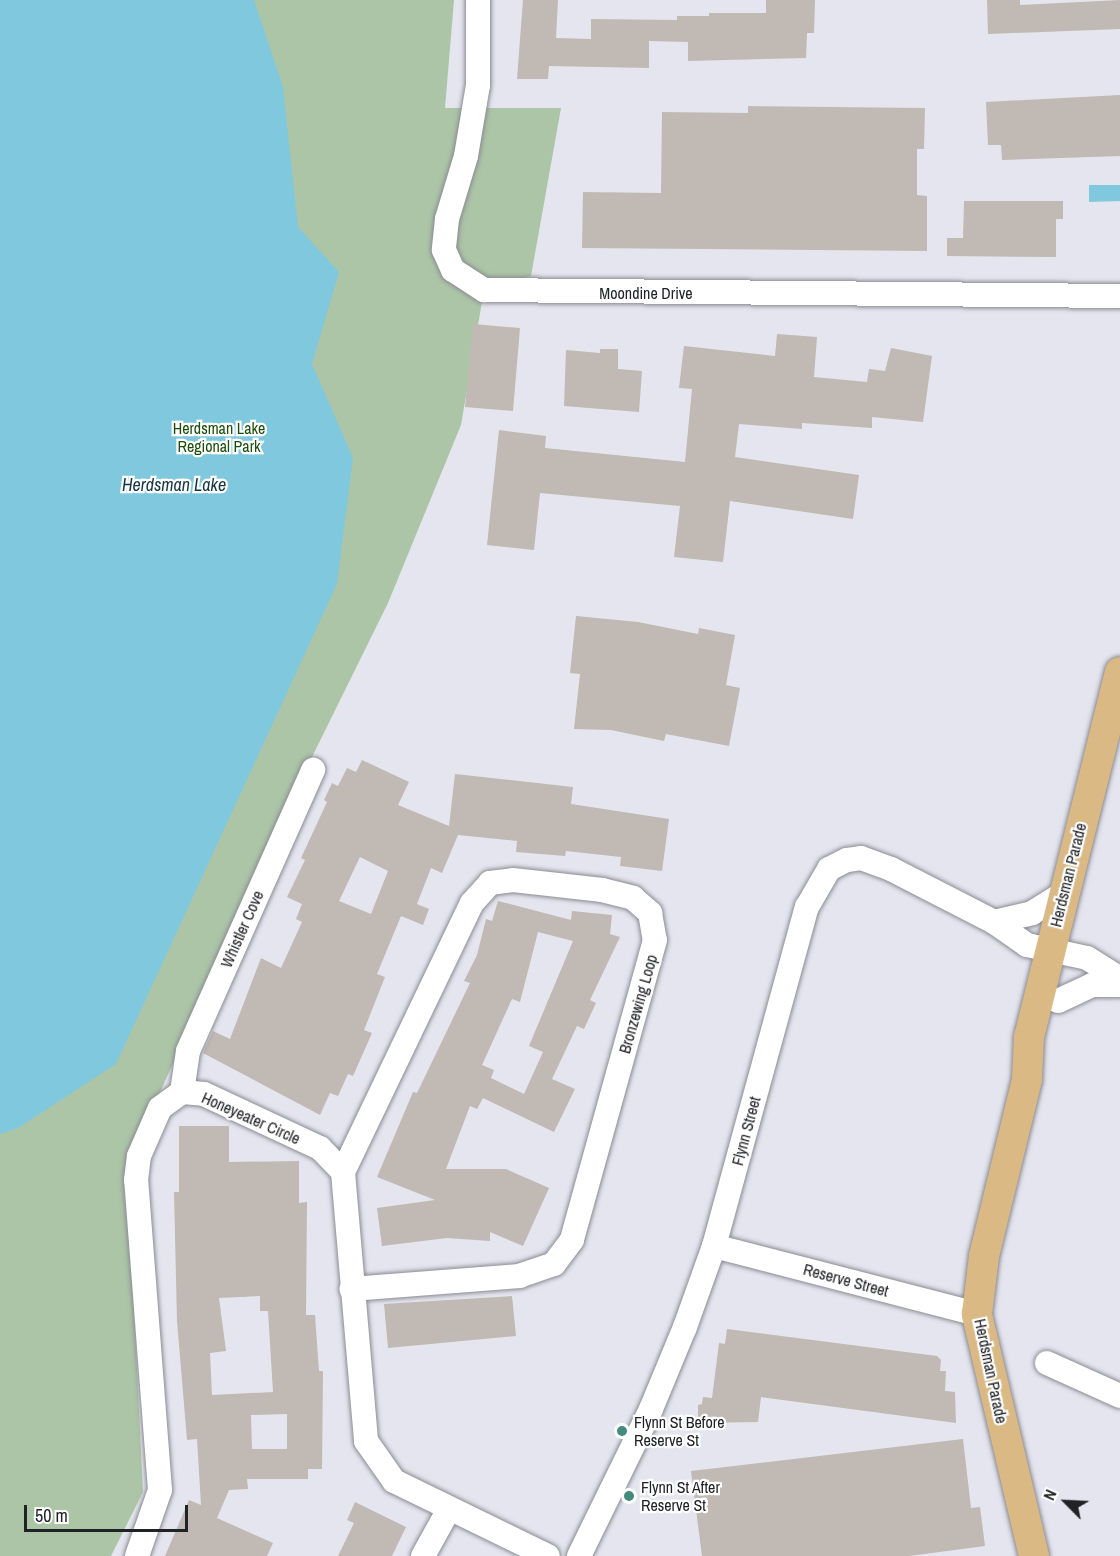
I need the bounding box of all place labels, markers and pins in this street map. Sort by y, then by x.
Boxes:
place label: Flynn St Before Reserve St [634,1412,724,1450]
marker: Flynn St Before Reserve St [615,1424,629,1438]
place label: Flynn St After Reserve St [641,1477,720,1515]
marker: Flynn St After Reserve St [622,1489,636,1503]

